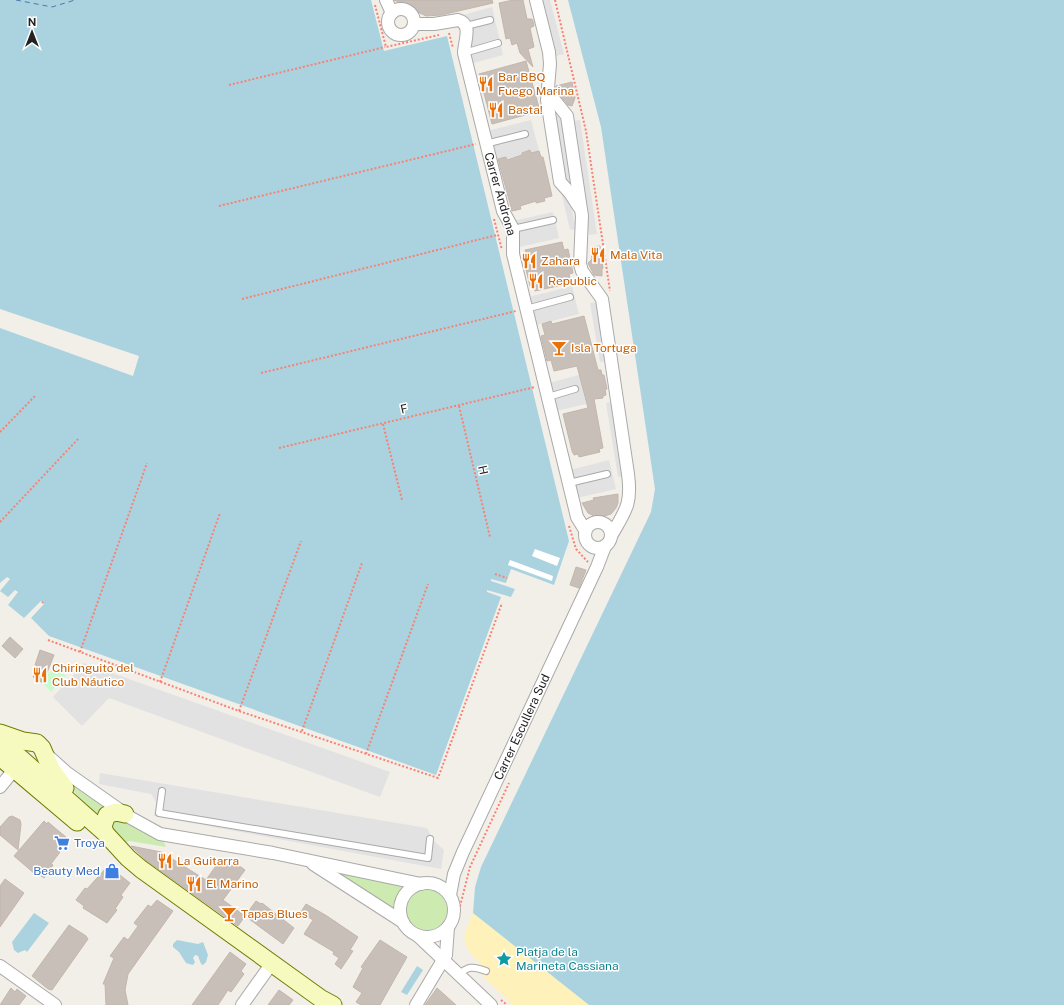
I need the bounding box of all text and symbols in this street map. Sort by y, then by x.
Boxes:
north arrow [12,12,52,52]
text: N [28,16,36,28]
place label: Bar BBQ Fuego Marina [498,70,574,98]
restaurant icon: Bar BBQ Fuego Marina [477,75,495,93]
restaurant icon: Basta! [487,101,505,119]
place label: Basta! [508,103,543,117]
street label: Carrer Androna [481,151,519,237]
restaurant icon: Mala Vita [589,246,607,264]
place label: Mala Vita [610,248,662,262]
restaurant icon: Zahara [520,252,538,270]
place label: Zahara [541,254,580,268]
restaurant icon: Republic [527,272,545,290]
place label: Republic [548,274,597,288]
bar icon: Isla Tortuga [550,339,568,357]
place label: Isla Tortuga [571,341,637,355]
street label: F [399,401,409,417]
street label: H [475,464,491,476]
place label: Chiringuito del Club Náutico [52,661,134,689]
restaurant icon: Chiringuito del Club Náutico [31,666,49,684]
street label: Carrer Escullera Sud [491,672,553,782]
supermarket icon: Troya [53,834,71,852]
place label: Troya [74,836,105,850]
restaurant icon: La Guitarra [156,852,174,870]
place label: La Guitarra [177,854,239,868]
shop icon: Beauty Med [103,862,121,880]
place label: Beauty Med [33,864,100,878]
restaurant icon: El Marino [185,875,203,893]
place label: El Marino [206,877,259,891]
bar icon: Tapas Blues [220,905,238,923]
place label: Tapas Blues [241,907,308,921]
place label: Platja de la Marineta Cassiana [516,945,619,973]
place icon: Platja de la Marineta Cassiana [495,950,513,968]

